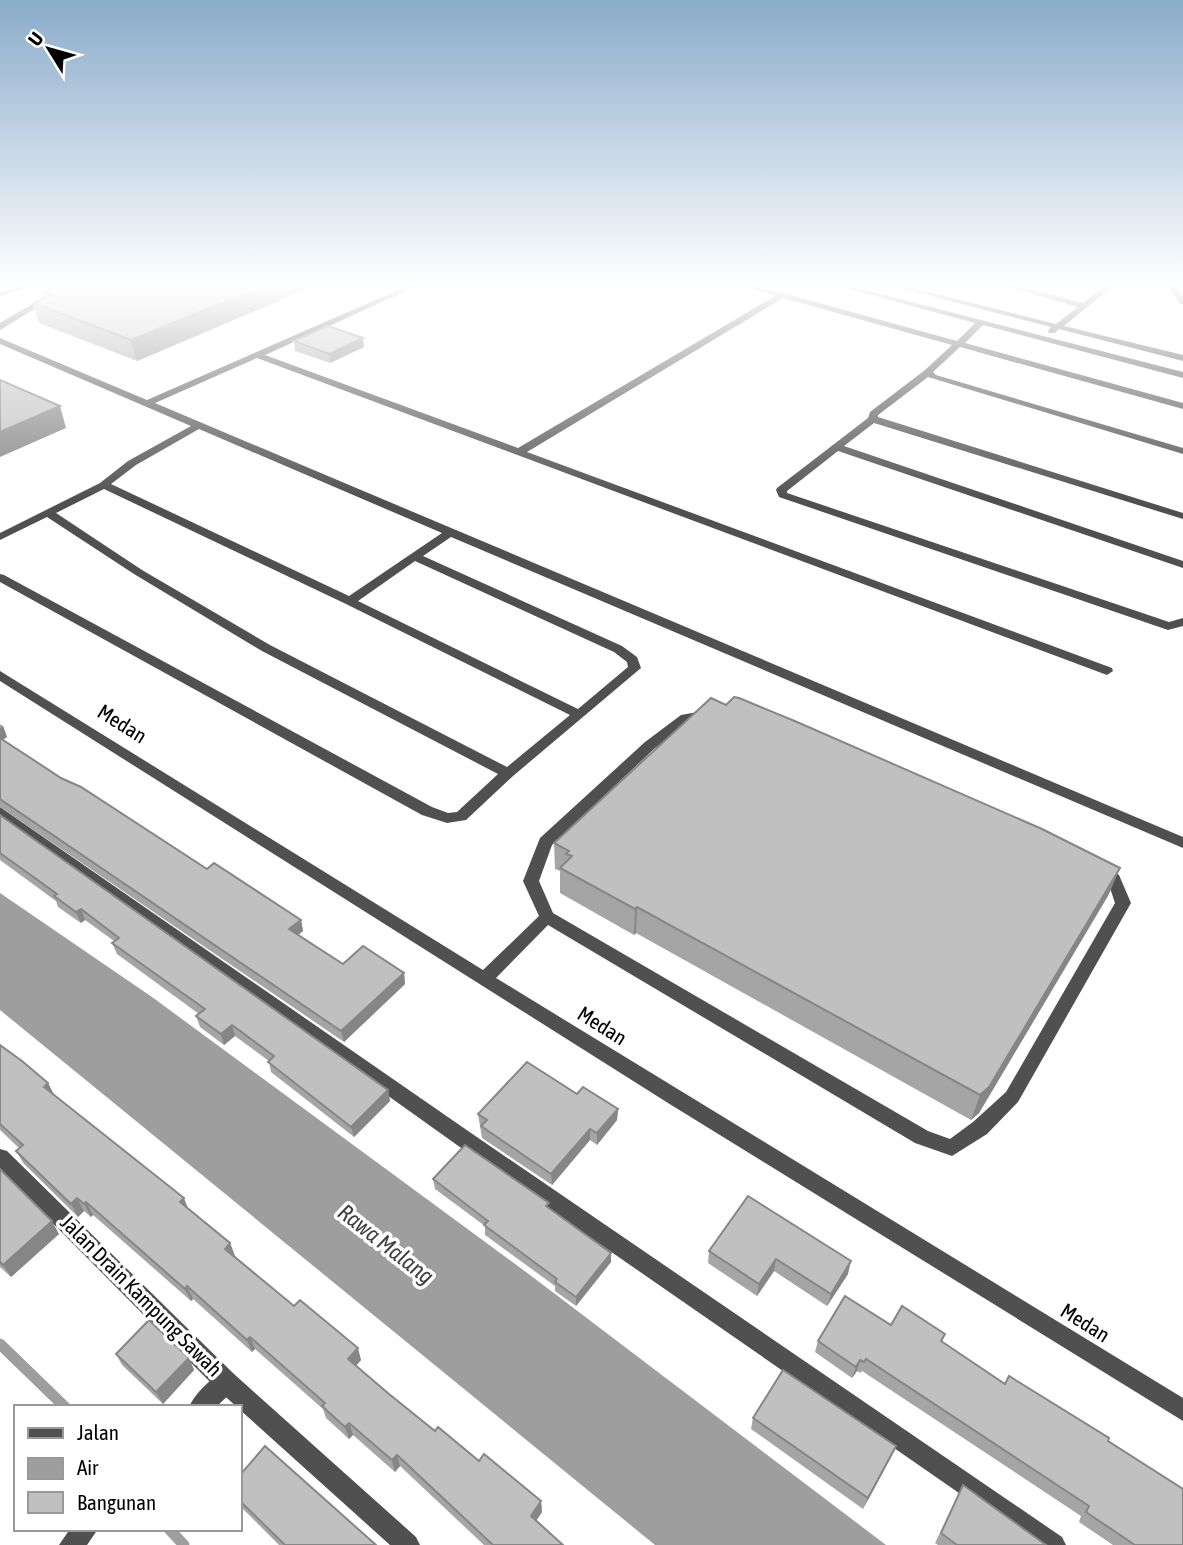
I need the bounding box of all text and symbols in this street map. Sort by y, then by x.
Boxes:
north arrow [14,14,84,84]
text: U [23,28,48,50]
street label: Medan [94,699,152,747]
street label: Medan [574,1001,632,1049]
water label: Rawa Malang [333,1199,439,1289]
street label: Jalan Drain Kampung Sawah [56,1210,227,1381]
street label: Medan [1057,1298,1115,1346]
legend [14,1405,242,1531]
text: Jalan [77,1420,119,1444]
text: Air [77,1455,99,1479]
text: Bangunan [77,1490,156,1514]

